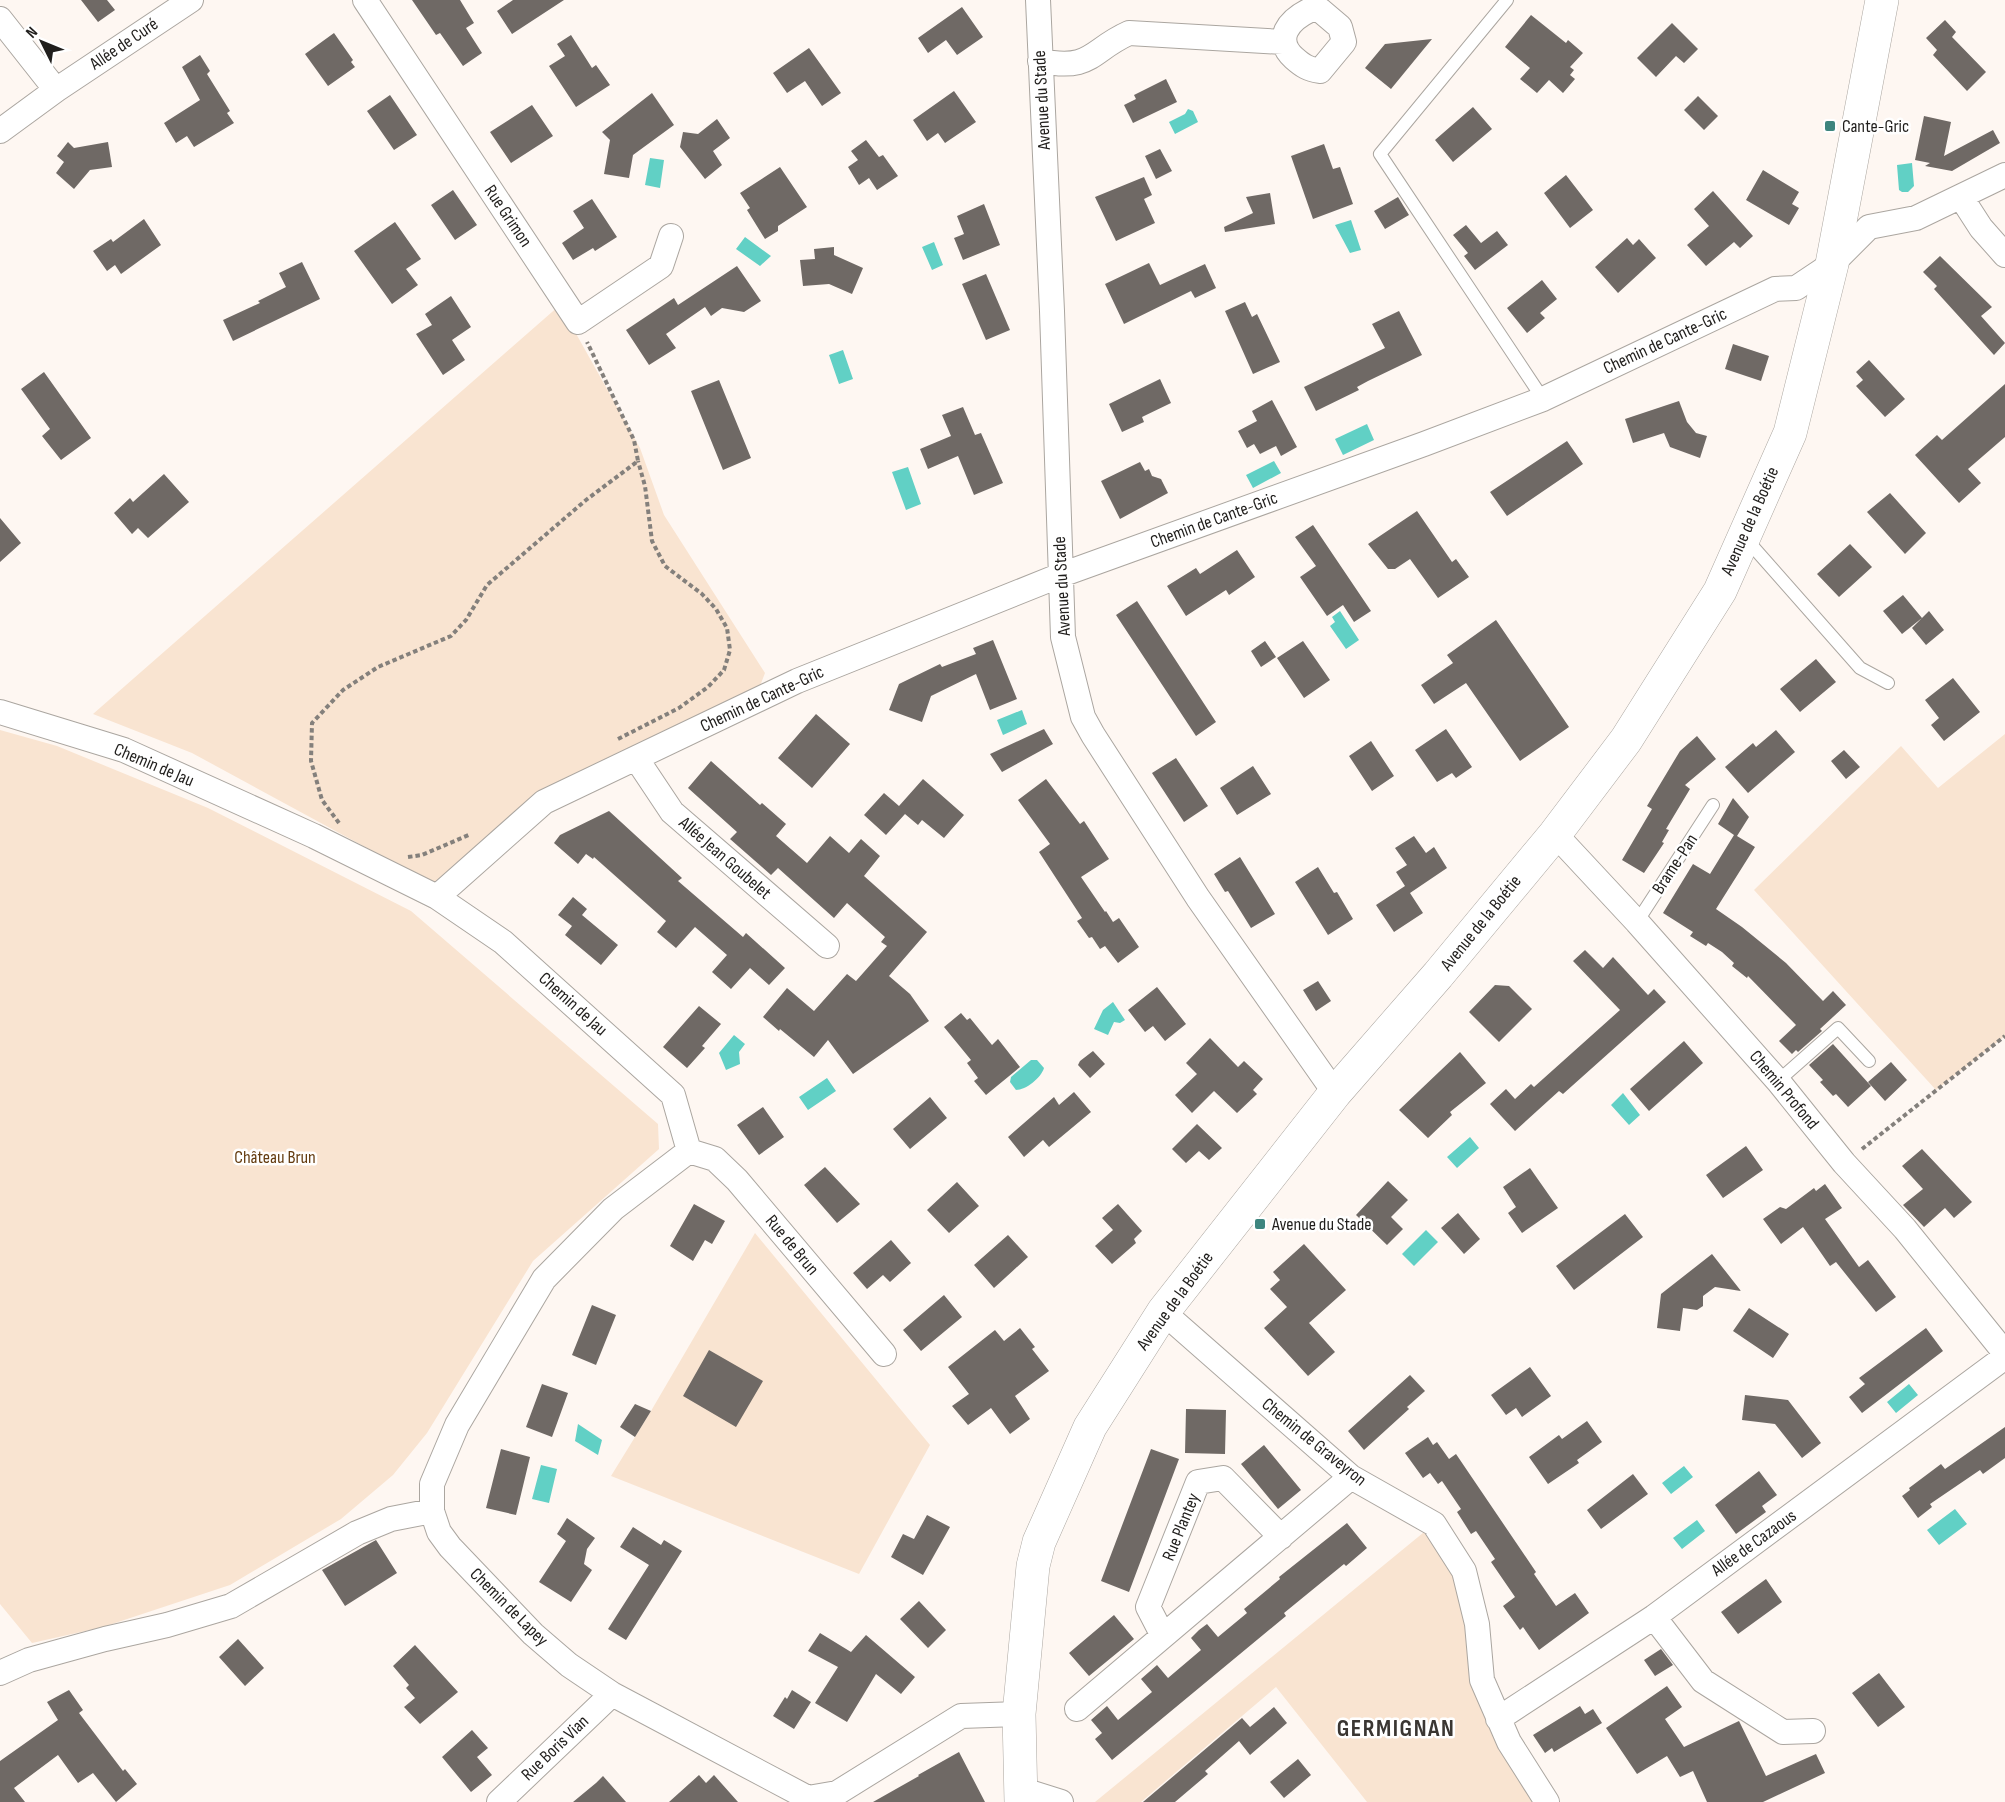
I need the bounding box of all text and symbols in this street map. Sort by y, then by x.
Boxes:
north arrow [12,12,72,72]
street label: Allée de Curé [85,14,162,75]
text: N [22,23,42,42]
street label: Avenue du Stade [1029,50,1055,151]
place label: Cante-Gric [1842,116,1909,137]
marker: Cante-Gric [1823,119,1837,133]
street label: Rue Grimon [480,181,536,251]
street label: Chemin de Cante-Gric [1600,303,1730,379]
street label: Avenue de la Boétie [1716,464,1783,579]
street label: Chemin de Cante-Gric [1148,487,1280,553]
street label: Avenue du Stade [1049,536,1075,637]
street label: Chemin de Cante-Gric [697,661,827,737]
street label: Chemin de Jau [111,739,197,791]
street label: Allée Jean Goubelet [674,812,776,904]
street label: Brame-Pan [1648,830,1702,898]
street label: Avenue de la Boétie [1436,871,1526,976]
street label: Chemin de Jau [534,968,612,1040]
street label: Chemin Profond [1745,1046,1823,1134]
park label: Château Brun [234,1147,316,1168]
street label: Rue de Brun [761,1211,823,1279]
place label: Avenue du Stade [1271,1214,1372,1235]
marker: Avenue du Stade [1253,1217,1267,1231]
street label: Avenue de la Boétie [1132,1248,1218,1355]
street label: Chemin de Graveyron [1258,1393,1370,1491]
street label: Rue Plantey [1158,1490,1204,1564]
street label: Allée de Cazaous [1707,1505,1801,1581]
street label: Chemin de Lapey [466,1564,552,1650]
street label: Rue Boris Vian [517,1711,593,1785]
district label: GERMIGNAN [1337,1714,1455,1743]

